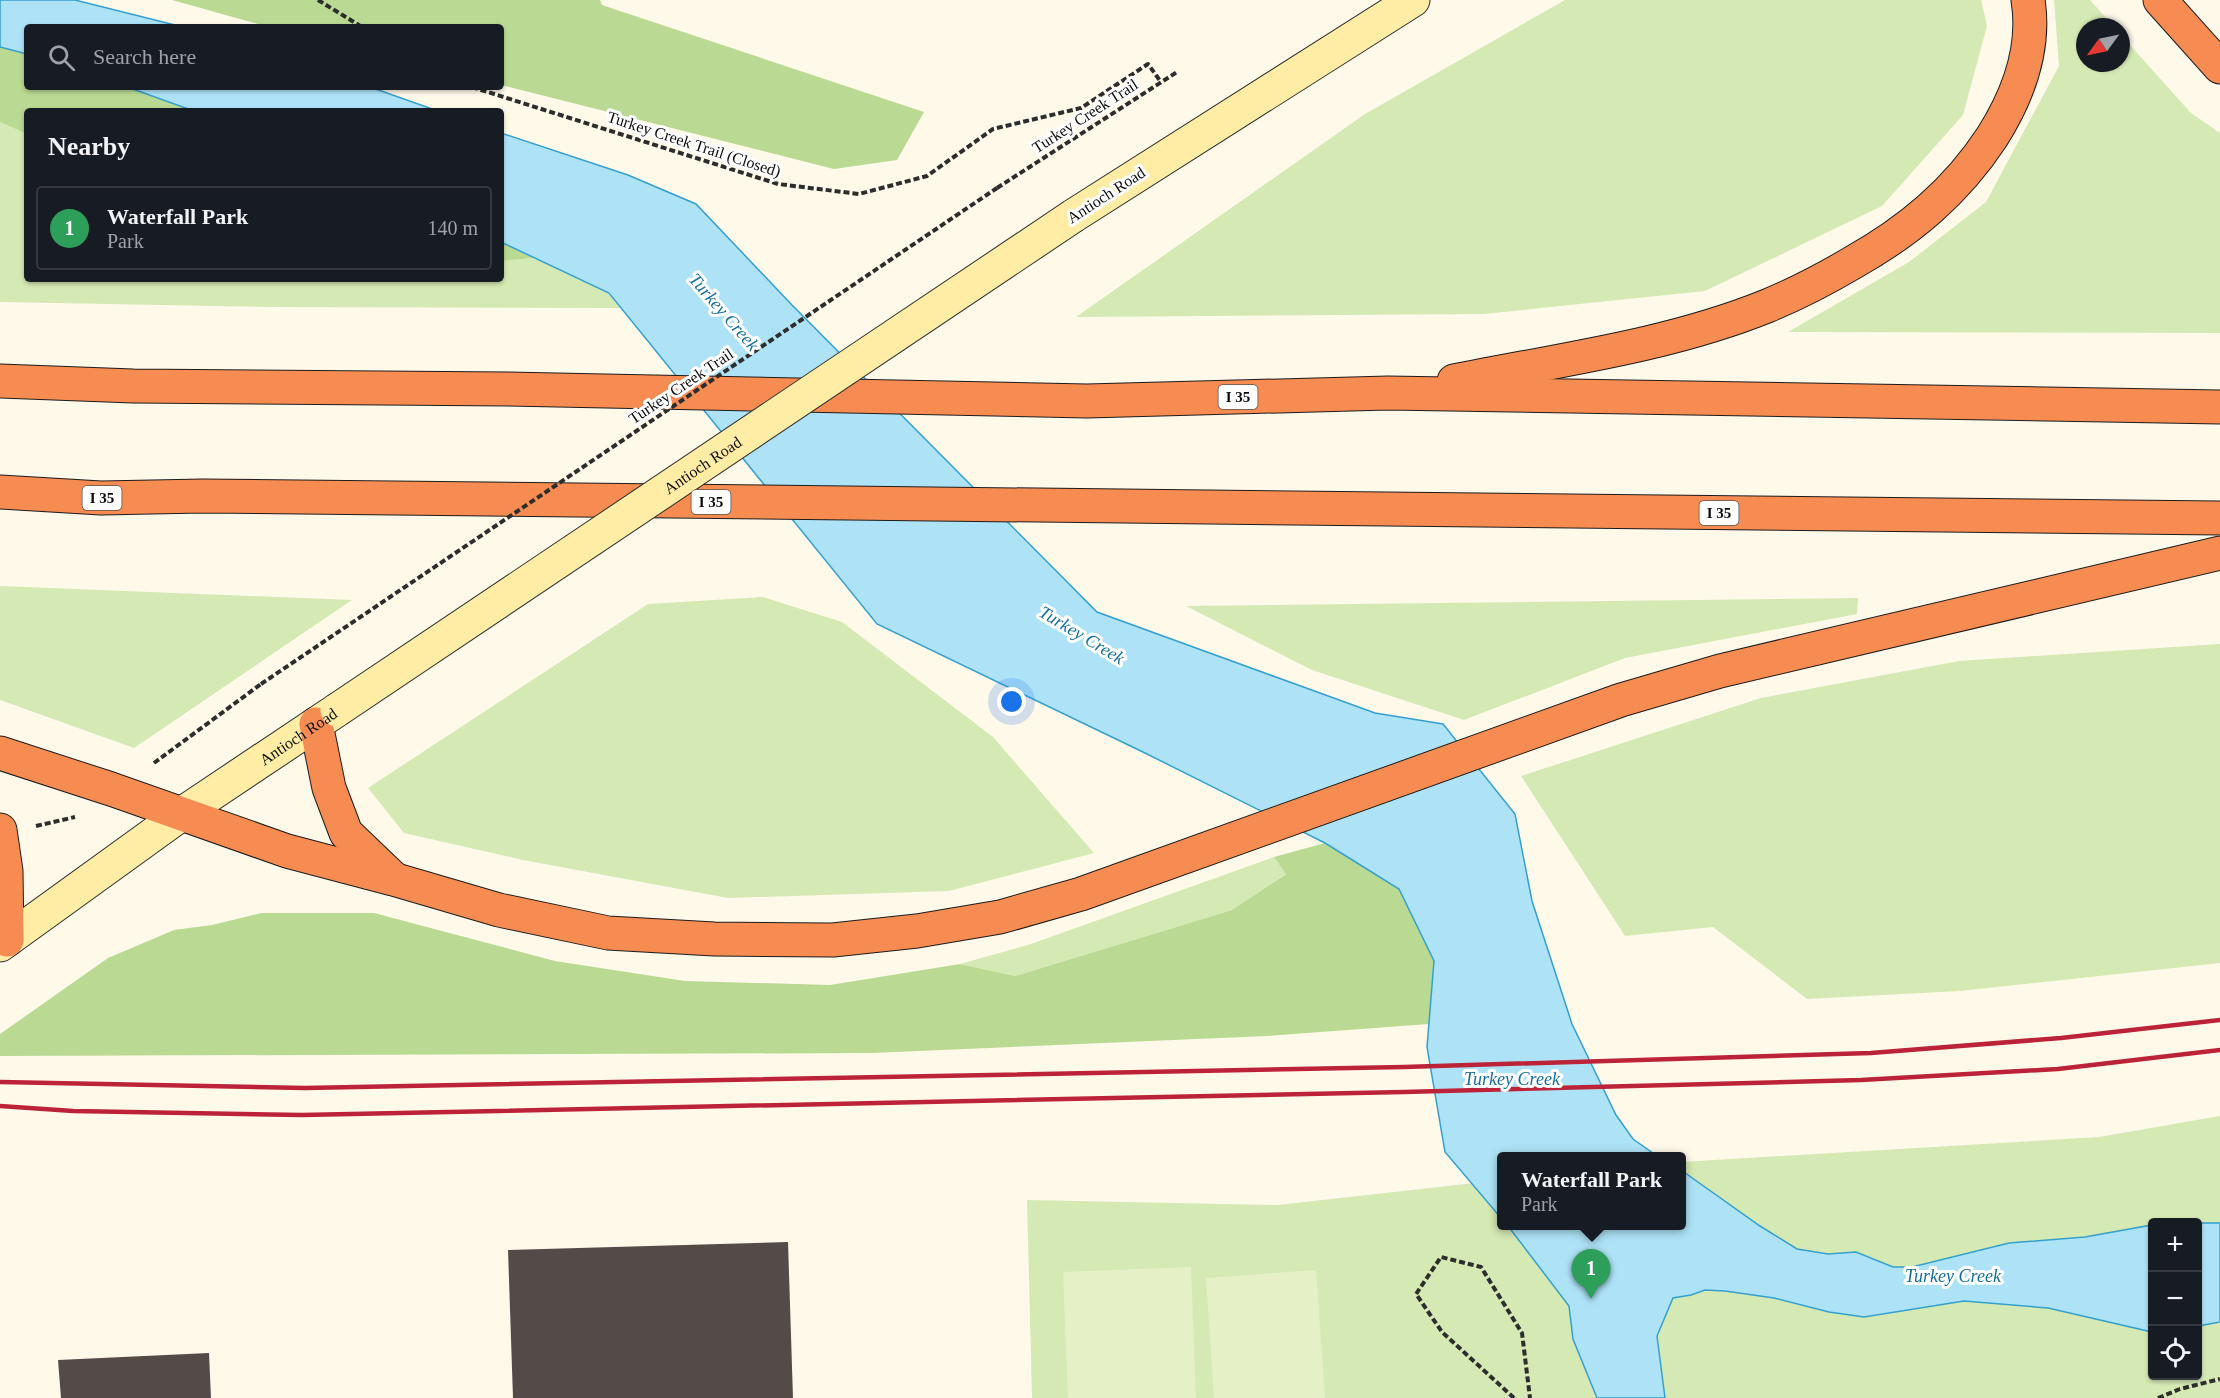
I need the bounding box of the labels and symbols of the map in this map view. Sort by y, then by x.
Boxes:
north arrow [2076,18,2130,72]
street label: Turkey Creek Trail [1029,75,1142,157]
street label: Turkey Creek Trail (Closed) [605,108,783,181]
street label: Antioch Road [1064,164,1148,226]
water label: Turkey Creek [685,269,764,355]
street label: Turkey Creek Trail [626,345,737,428]
road number: I 35 [1218,385,1258,409]
street label: Antioch Road [661,433,744,497]
road number: I 35 [82,486,122,510]
road number: I 35 [692,490,730,514]
road number: I 35 [1700,501,1738,525]
water label: Turkey Creek [1036,602,1129,669]
your location [997,687,1026,716]
street label: Antioch Road [256,704,340,768]
water label: Turkey Creek [1464,1069,1561,1089]
pin: 1 [1572,1250,1610,1299]
water label: Turkey Creek [1905,1266,2002,1286]

